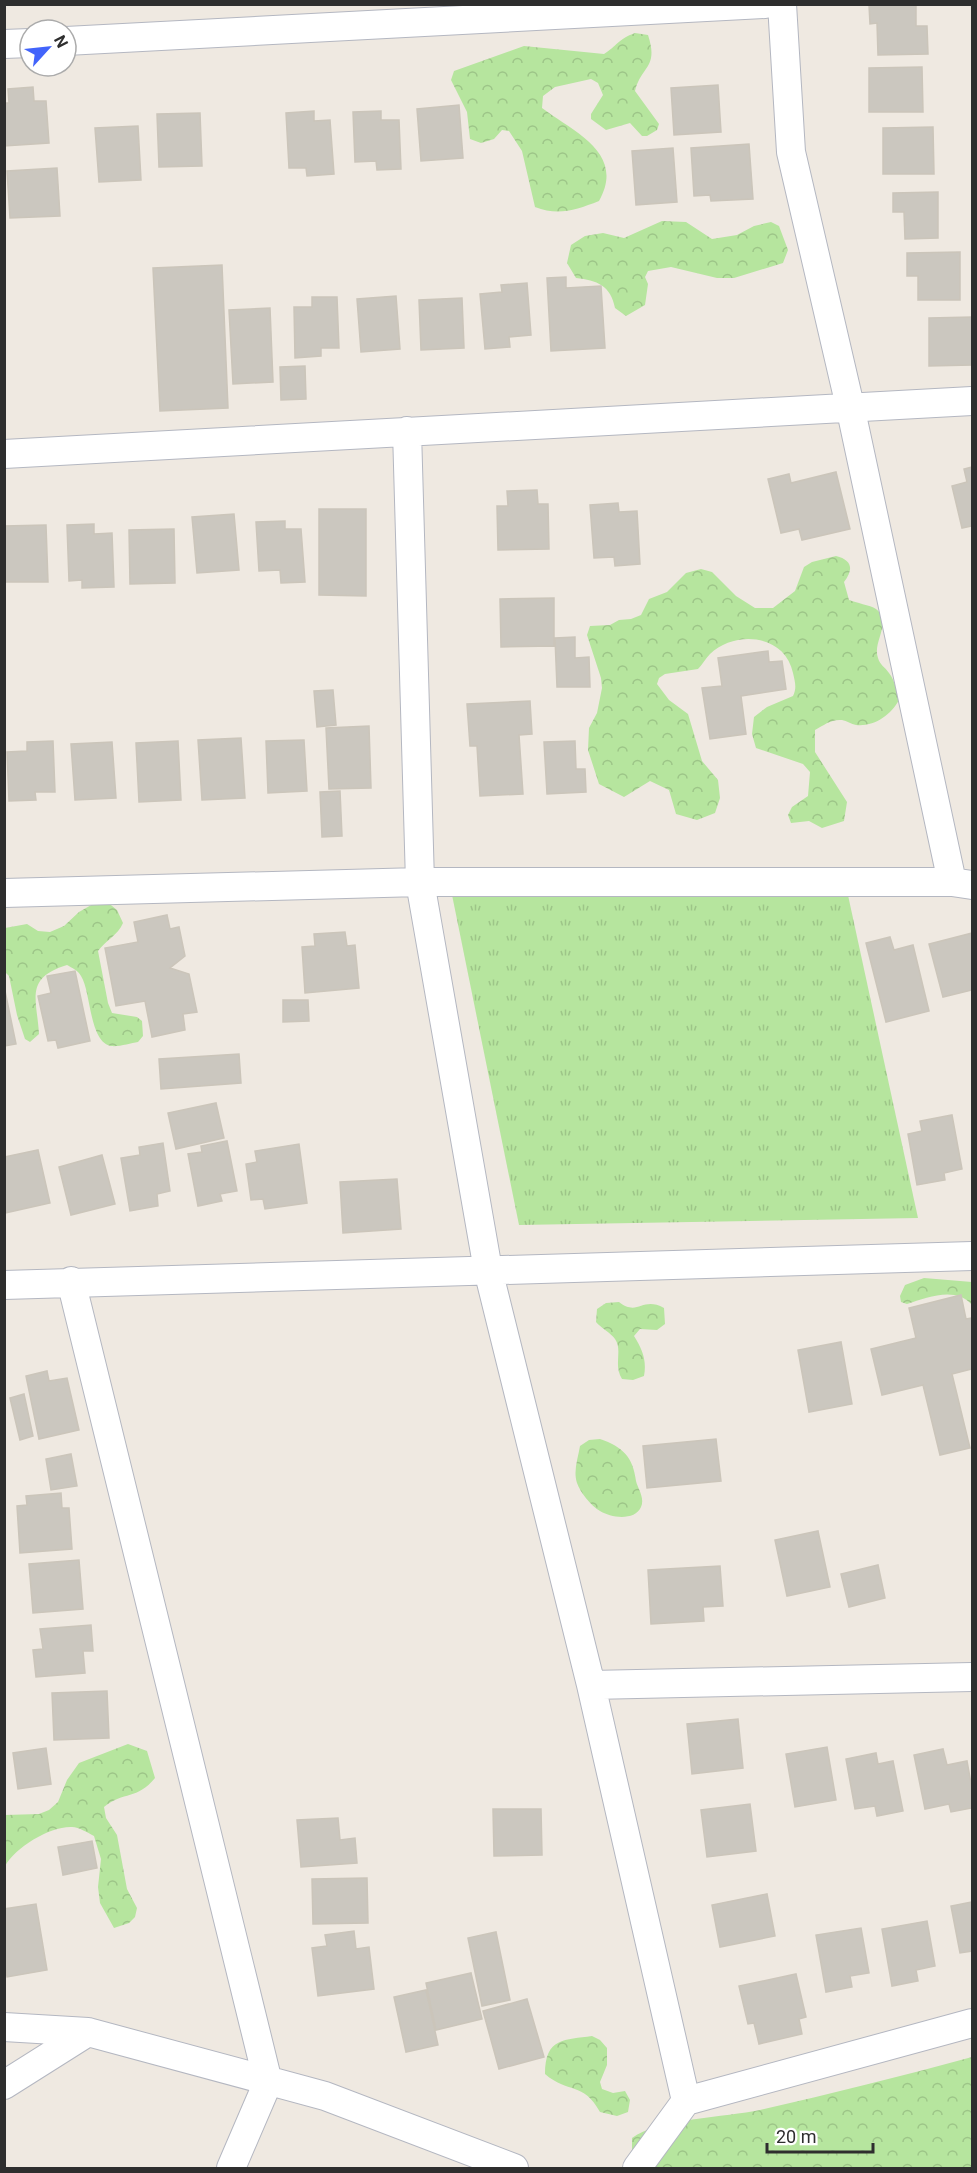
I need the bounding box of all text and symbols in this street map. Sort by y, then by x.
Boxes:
north arrow [18,18,78,78]
text: N [50,32,72,51]
scale bar [767,2116,874,2154]
text: 20 m [776,2126,816,2147]

